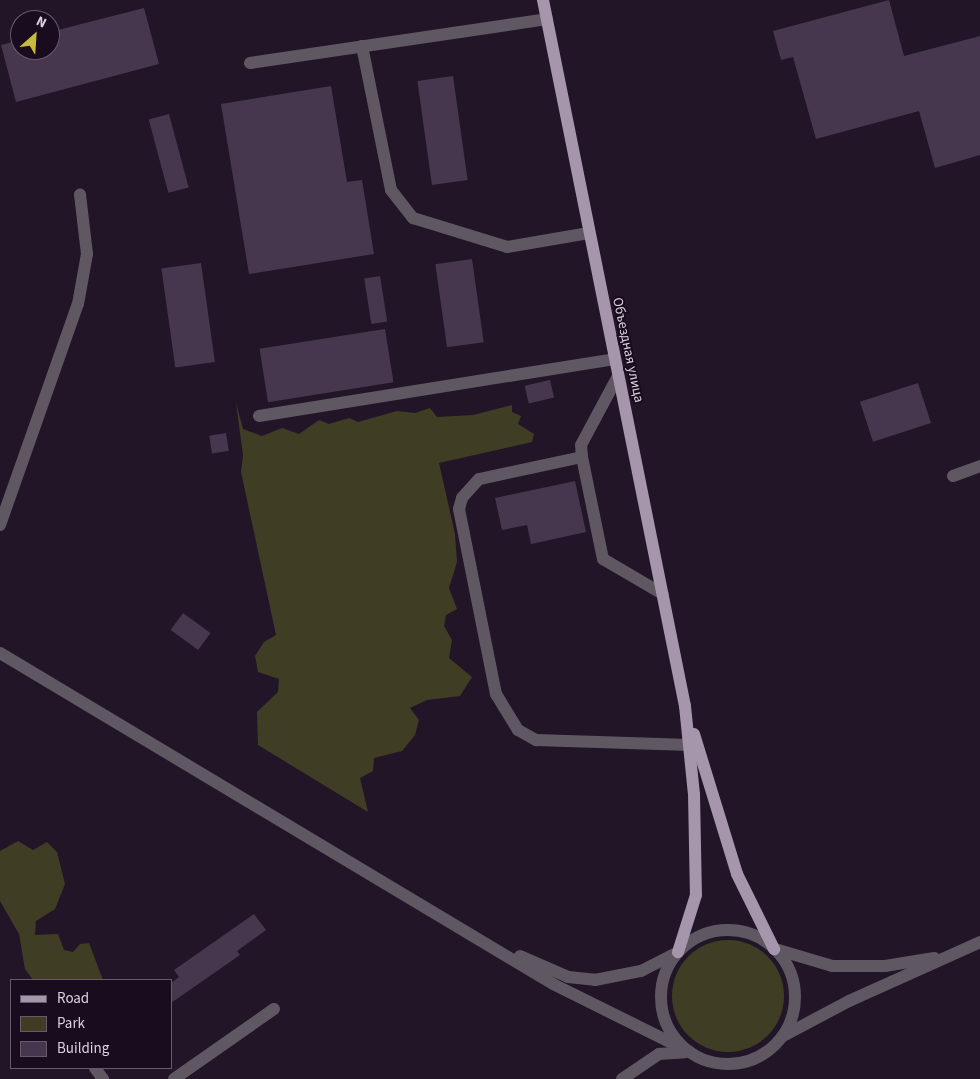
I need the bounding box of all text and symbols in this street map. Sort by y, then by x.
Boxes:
north arrow [10,10,60,60]
text: N [33,11,50,33]
street label: Объездная улица [609,296,647,404]
legend [10,979,172,1069]
text: Road [57,988,89,1009]
text: Park [57,1013,85,1034]
text: Building [57,1038,109,1059]

